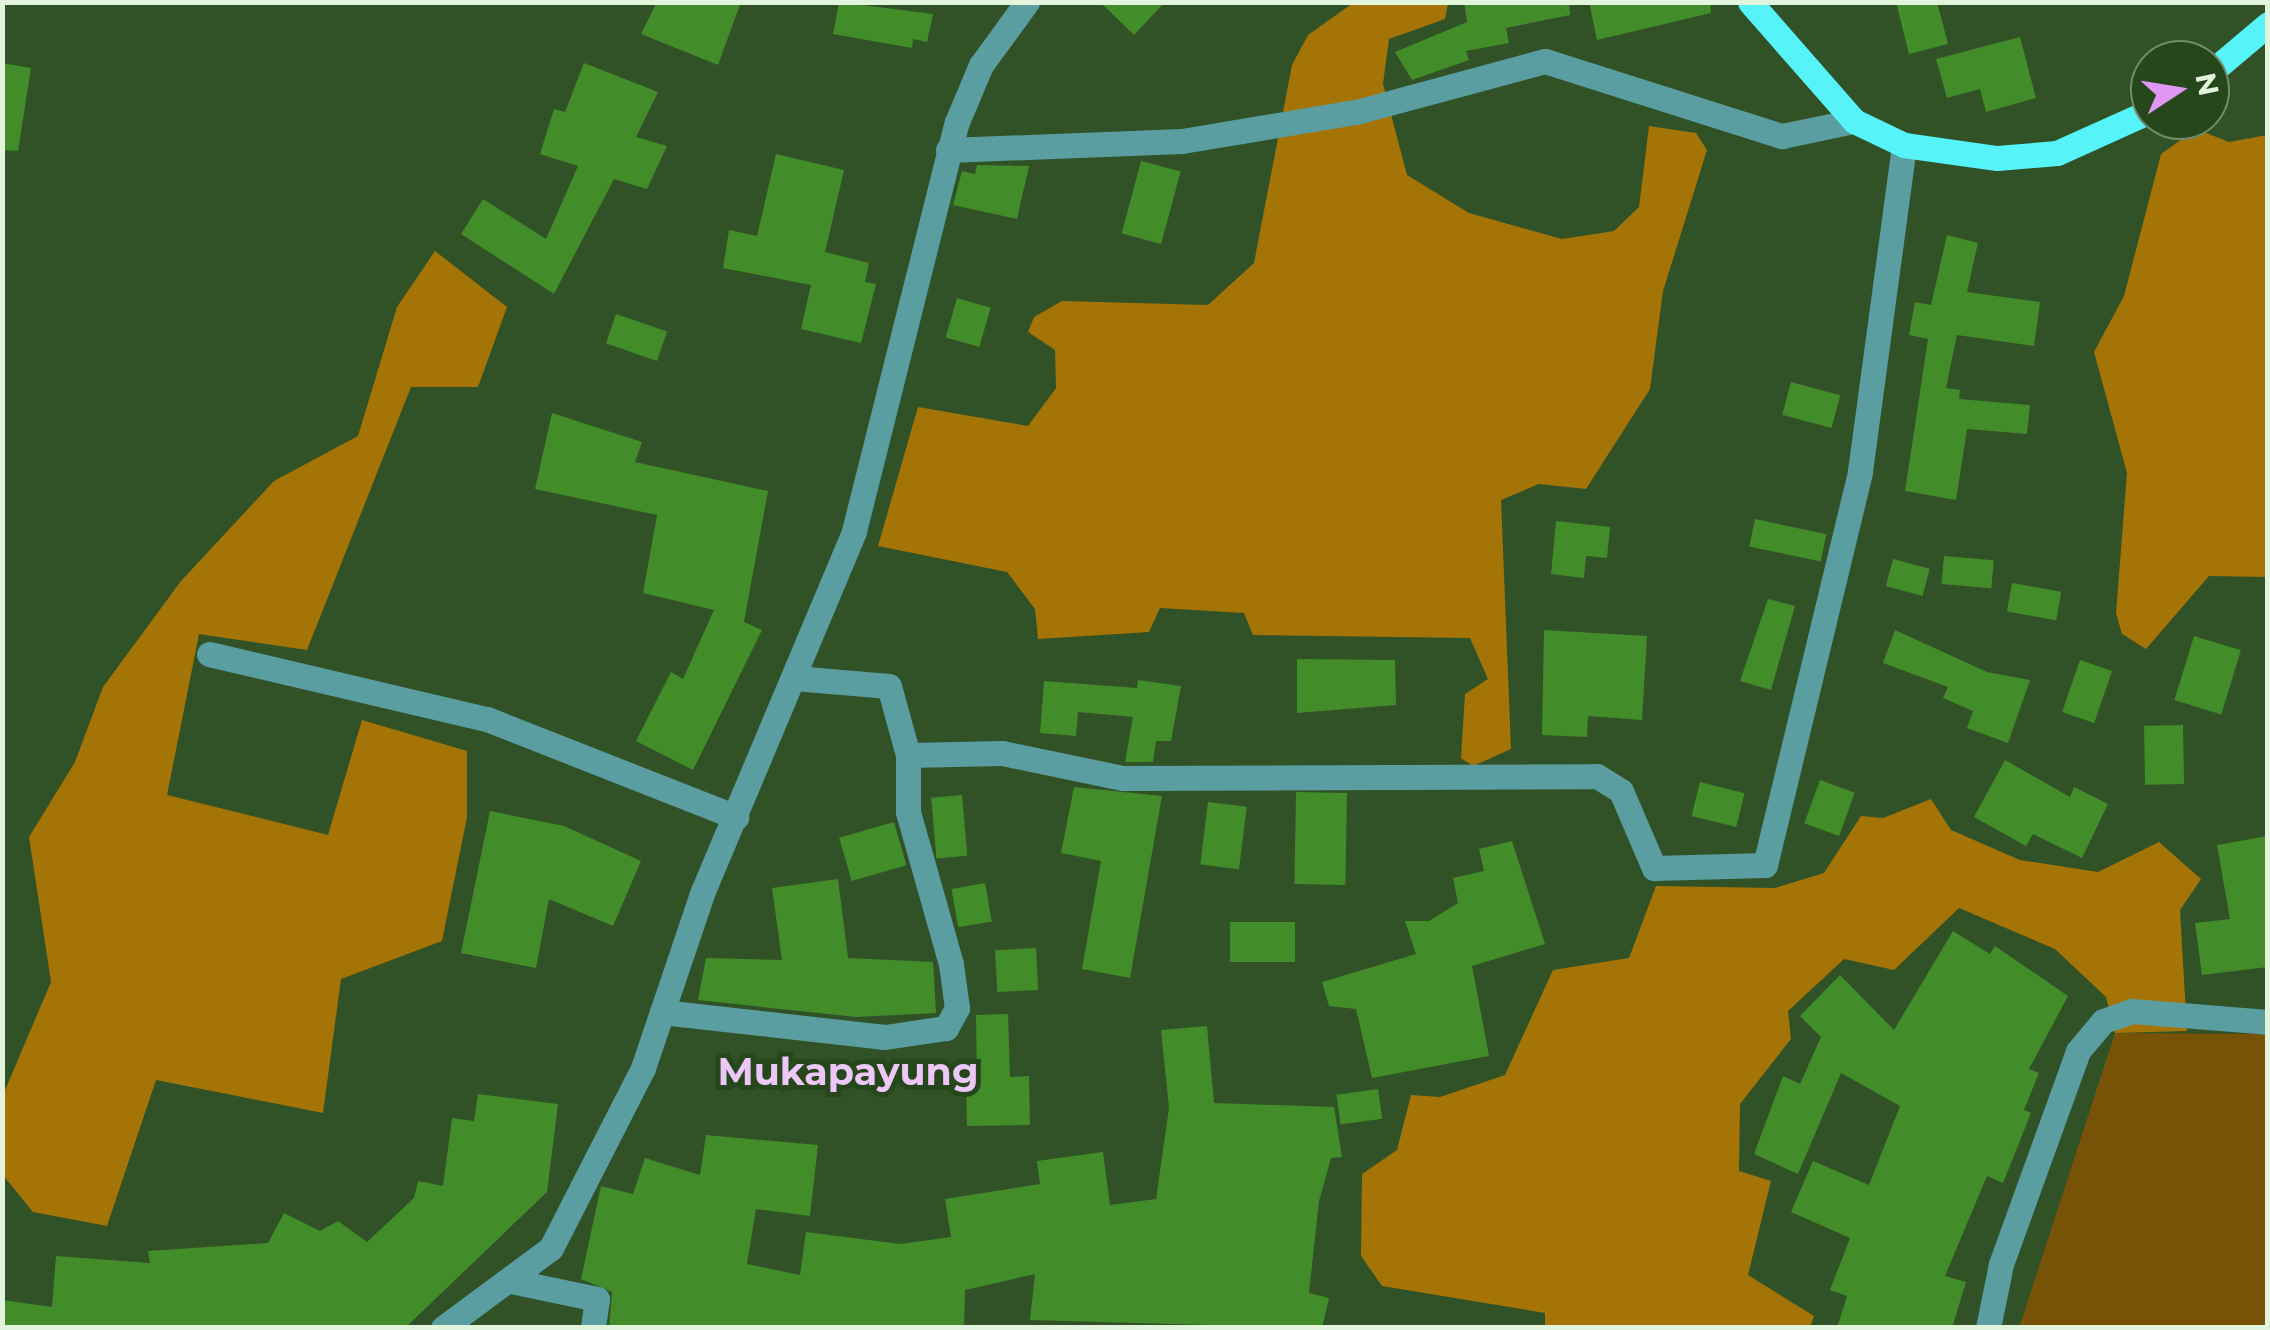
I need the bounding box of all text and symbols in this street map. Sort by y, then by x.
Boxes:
north arrow [2130,40,2230,140]
text: N [2188,70,2226,99]
district label: Mukapayung [717,1049,979,1095]

